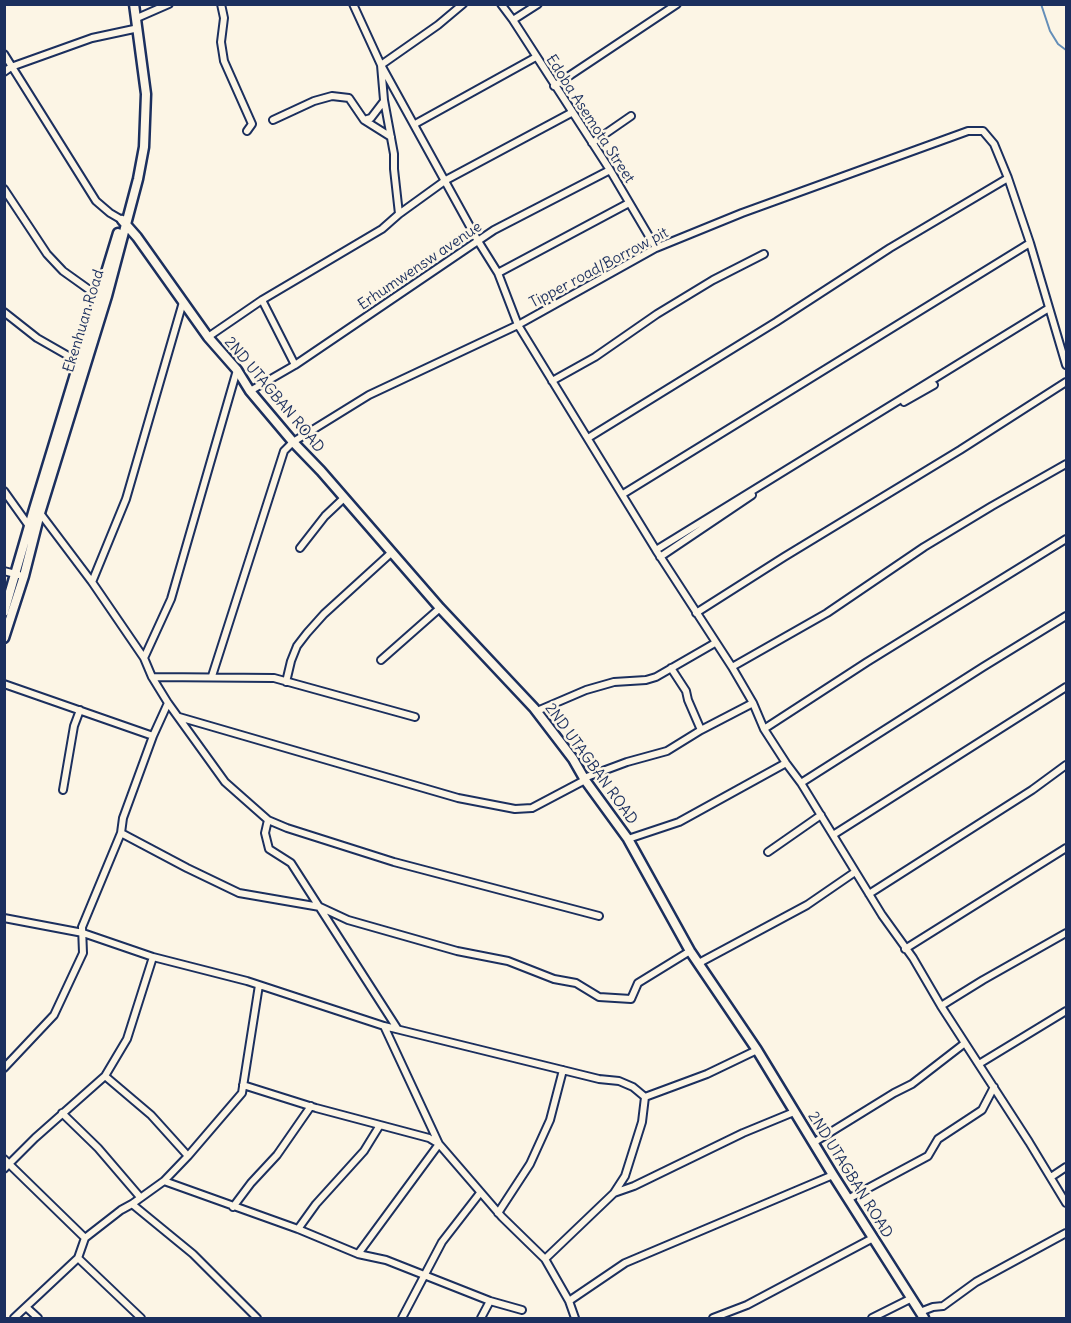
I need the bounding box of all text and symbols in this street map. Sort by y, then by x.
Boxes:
street label: Edoba Asemota Street [542,51,638,187]
street label: Erhumwensw avenue [355,218,485,314]
street label: Tipper road/Borrow pit [527,224,671,312]
street label: Ekenhuan Road [60,267,108,375]
street label: 2ND UTAGBAN ROAD [220,334,328,456]
street label: 2ND UTAGBAN ROAD [541,700,641,828]
street label: 2ND UTAGBAN ROAD [804,1109,896,1241]

